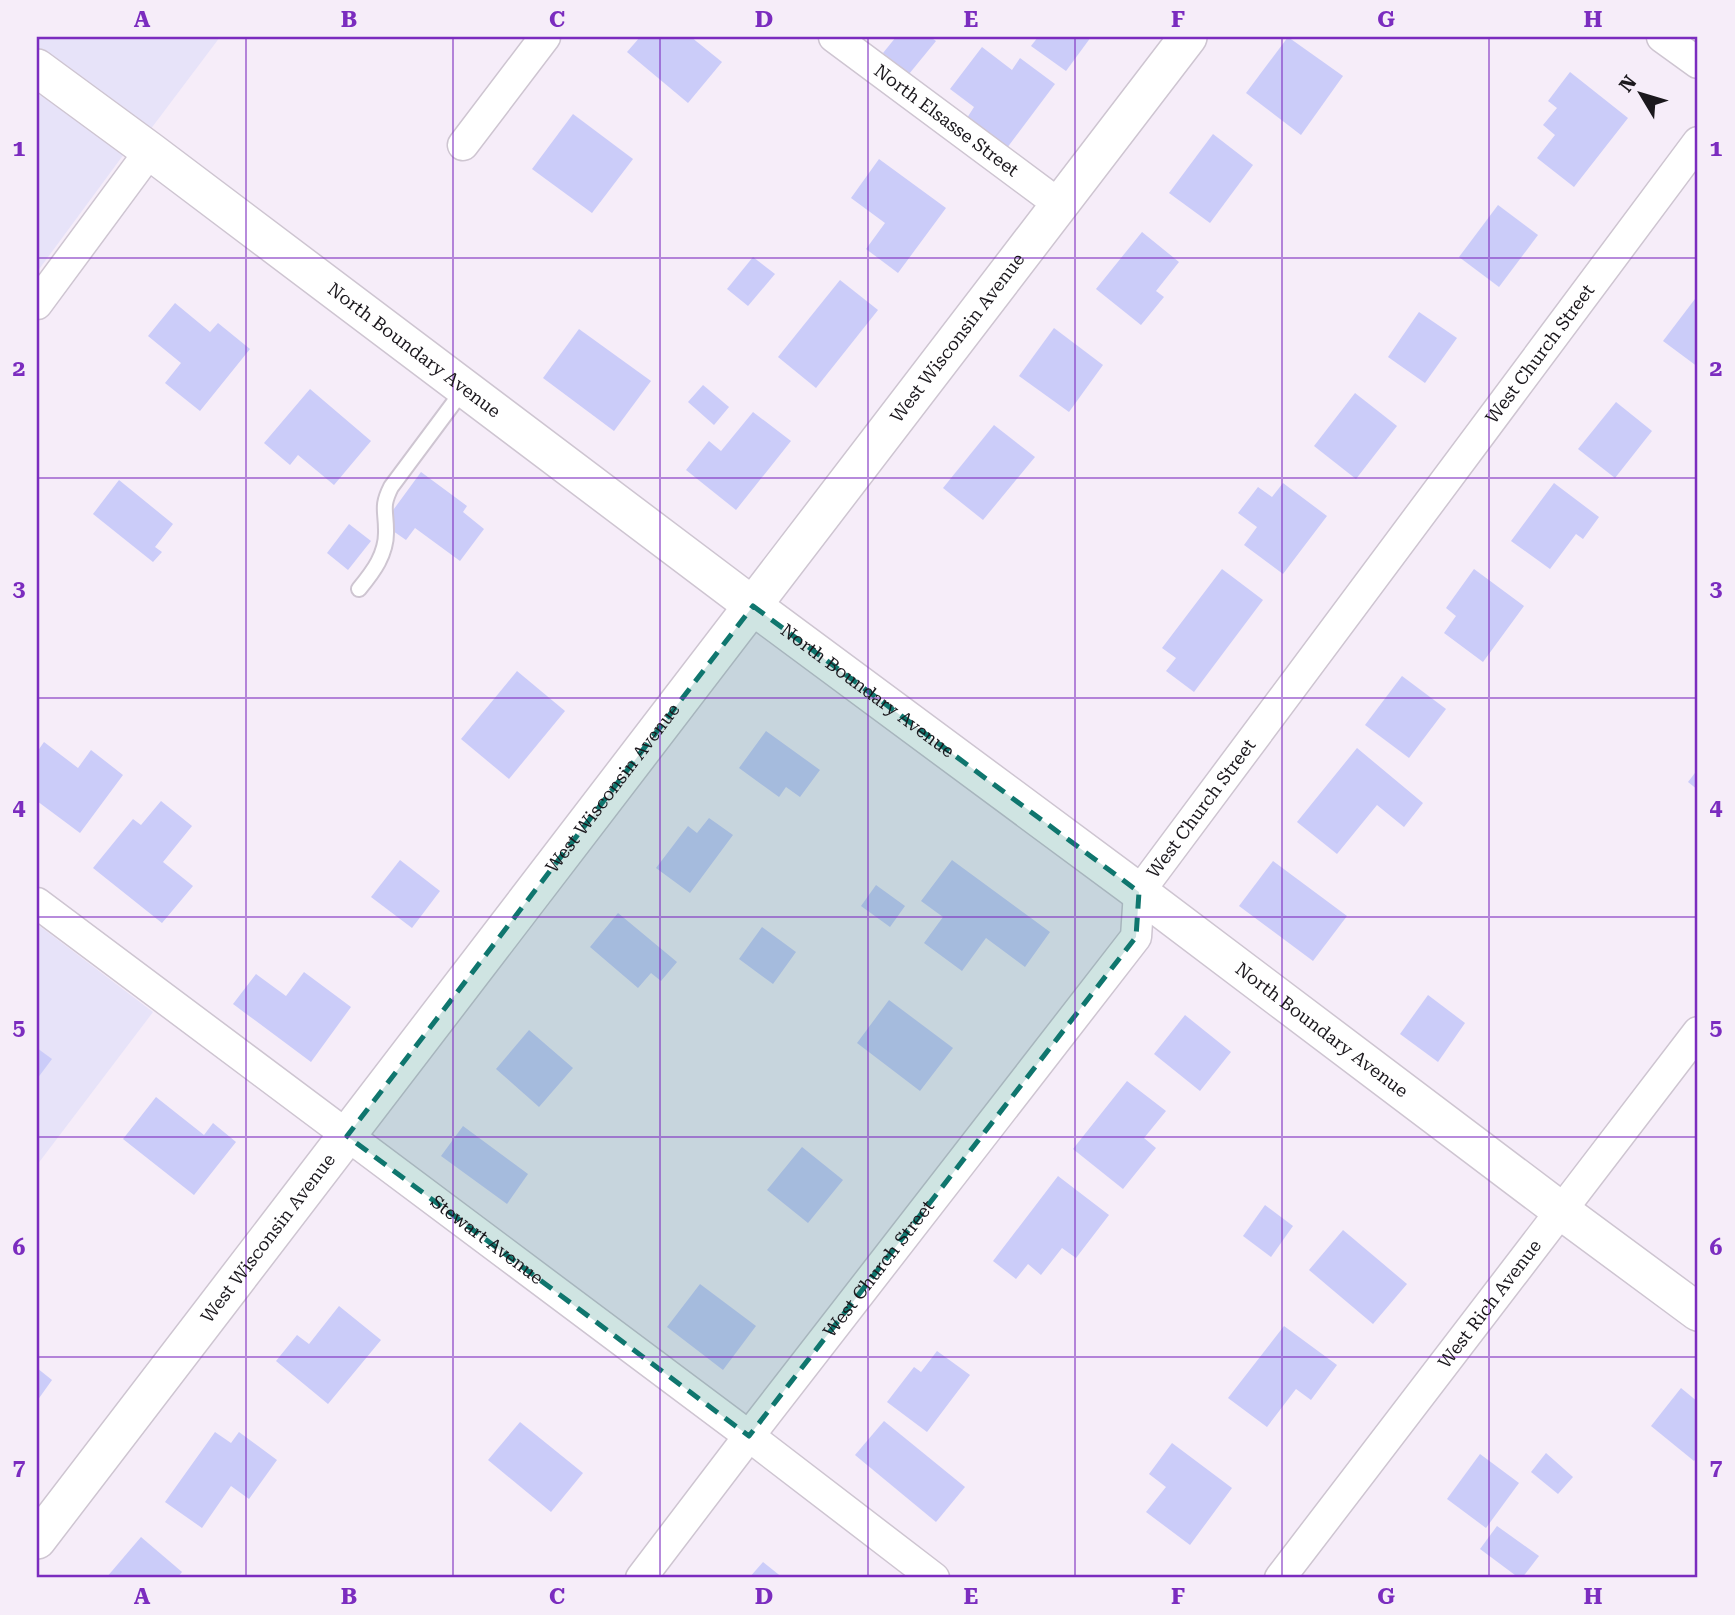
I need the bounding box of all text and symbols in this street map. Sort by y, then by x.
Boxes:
text: A [134,6,151,33]
text: B [341,6,357,33]
text: C [549,6,565,33]
text: D [755,6,773,33]
text: E [964,6,978,33]
text: F [1171,6,1185,33]
text: G [1377,6,1395,33]
text: H [1584,6,1603,33]
street label: North Elsasse Street [870,60,1023,181]
north arrow [1606,60,1676,130]
text: N [1614,71,1642,97]
text: 1 [13,135,26,162]
text: 1 [1710,135,1723,162]
street label: West Wisconsin Avenue [886,249,1029,426]
street label: North Boundary Avenue [324,278,505,422]
street label: West Church Street [1481,280,1598,427]
text: 2 [13,355,25,382]
text: 2 [1710,355,1722,382]
text: 3 [13,575,26,602]
text: 3 [1710,575,1723,602]
street label: North Boundary Avenue [777,619,959,762]
street label: West Wisconsin Avenue [541,699,684,877]
street label: West Church Street [1142,734,1260,882]
text: 4 [13,794,26,821]
text: 4 [1710,794,1723,821]
street label: North Boundary Avenue [1232,958,1413,1102]
text: 5 [13,1014,26,1041]
text: 5 [1710,1014,1723,1041]
street label: West Wisconsin Avenue [196,1149,339,1327]
street label: Stewart Avenue [427,1190,548,1288]
street label: West Church Street [819,1195,938,1341]
text: 6 [13,1234,26,1261]
text: 6 [1710,1234,1723,1261]
street label: West Rich Avenue [1433,1235,1545,1372]
text: 7 [13,1454,26,1481]
text: 7 [1710,1454,1723,1481]
text: A [134,1583,151,1610]
text: B [341,1583,357,1610]
text: C [549,1583,565,1610]
text: D [755,1583,773,1610]
text: E [964,1583,978,1610]
text: F [1171,1583,1185,1610]
text: G [1377,1583,1395,1610]
text: H [1584,1583,1603,1610]

